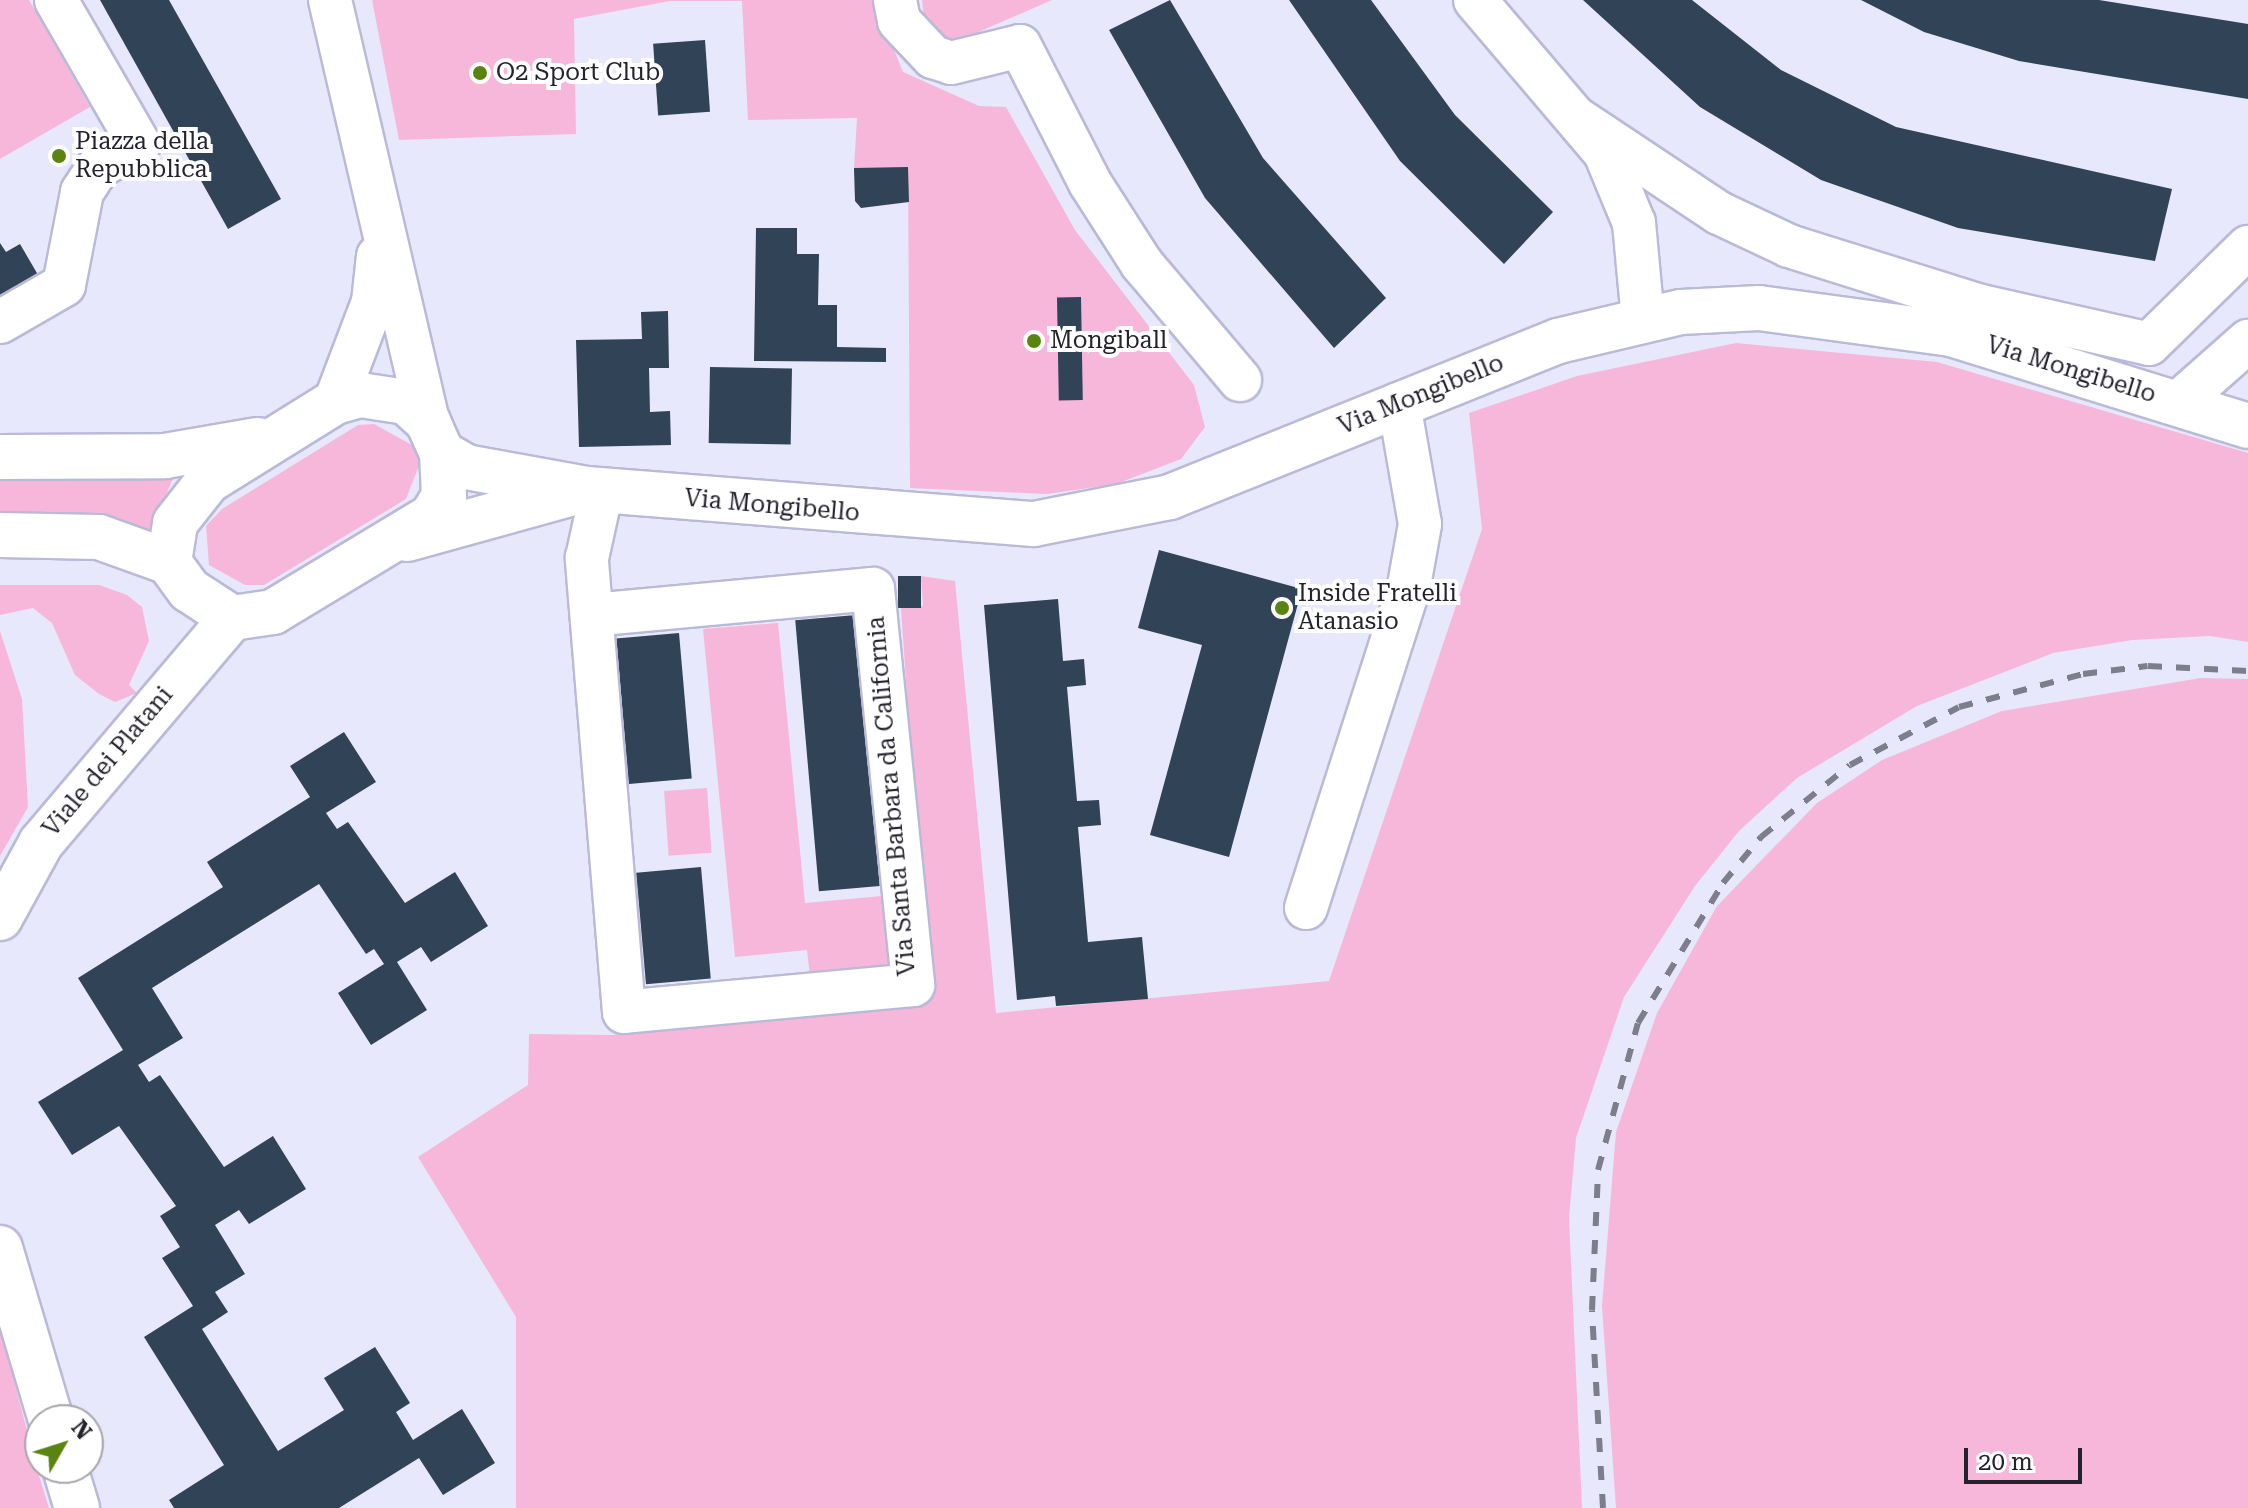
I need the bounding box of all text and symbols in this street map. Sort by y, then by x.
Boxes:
place label: O2 Sport Club [496,59,660,87]
marker: O2 Sport Club [471,64,489,82]
place label: Piazza della Repubblica [75,128,209,184]
marker: Piazza della Repubblica [50,147,68,165]
place label: Mongiball [1050,327,1167,355]
street label: Via Mongibello [1983,331,2159,409]
marker: Mongiball [1025,332,1043,350]
street label: Via Mongibello [1334,349,1508,441]
street label: Via Mongibello [683,484,861,528]
place label: Inside Fratelli Atanasio [1298,580,1457,636]
marker: Inside Fratelli Atanasio [1273,599,1291,617]
street label: Via Santa Barbara da California [862,615,922,977]
street label: Viale dei Platani [37,681,179,843]
north arrow [24,1404,104,1484]
text: N [66,1415,97,1444]
scale bar [1968,1432,2086,1482]
text: 20 m [1978,1448,2033,1476]

